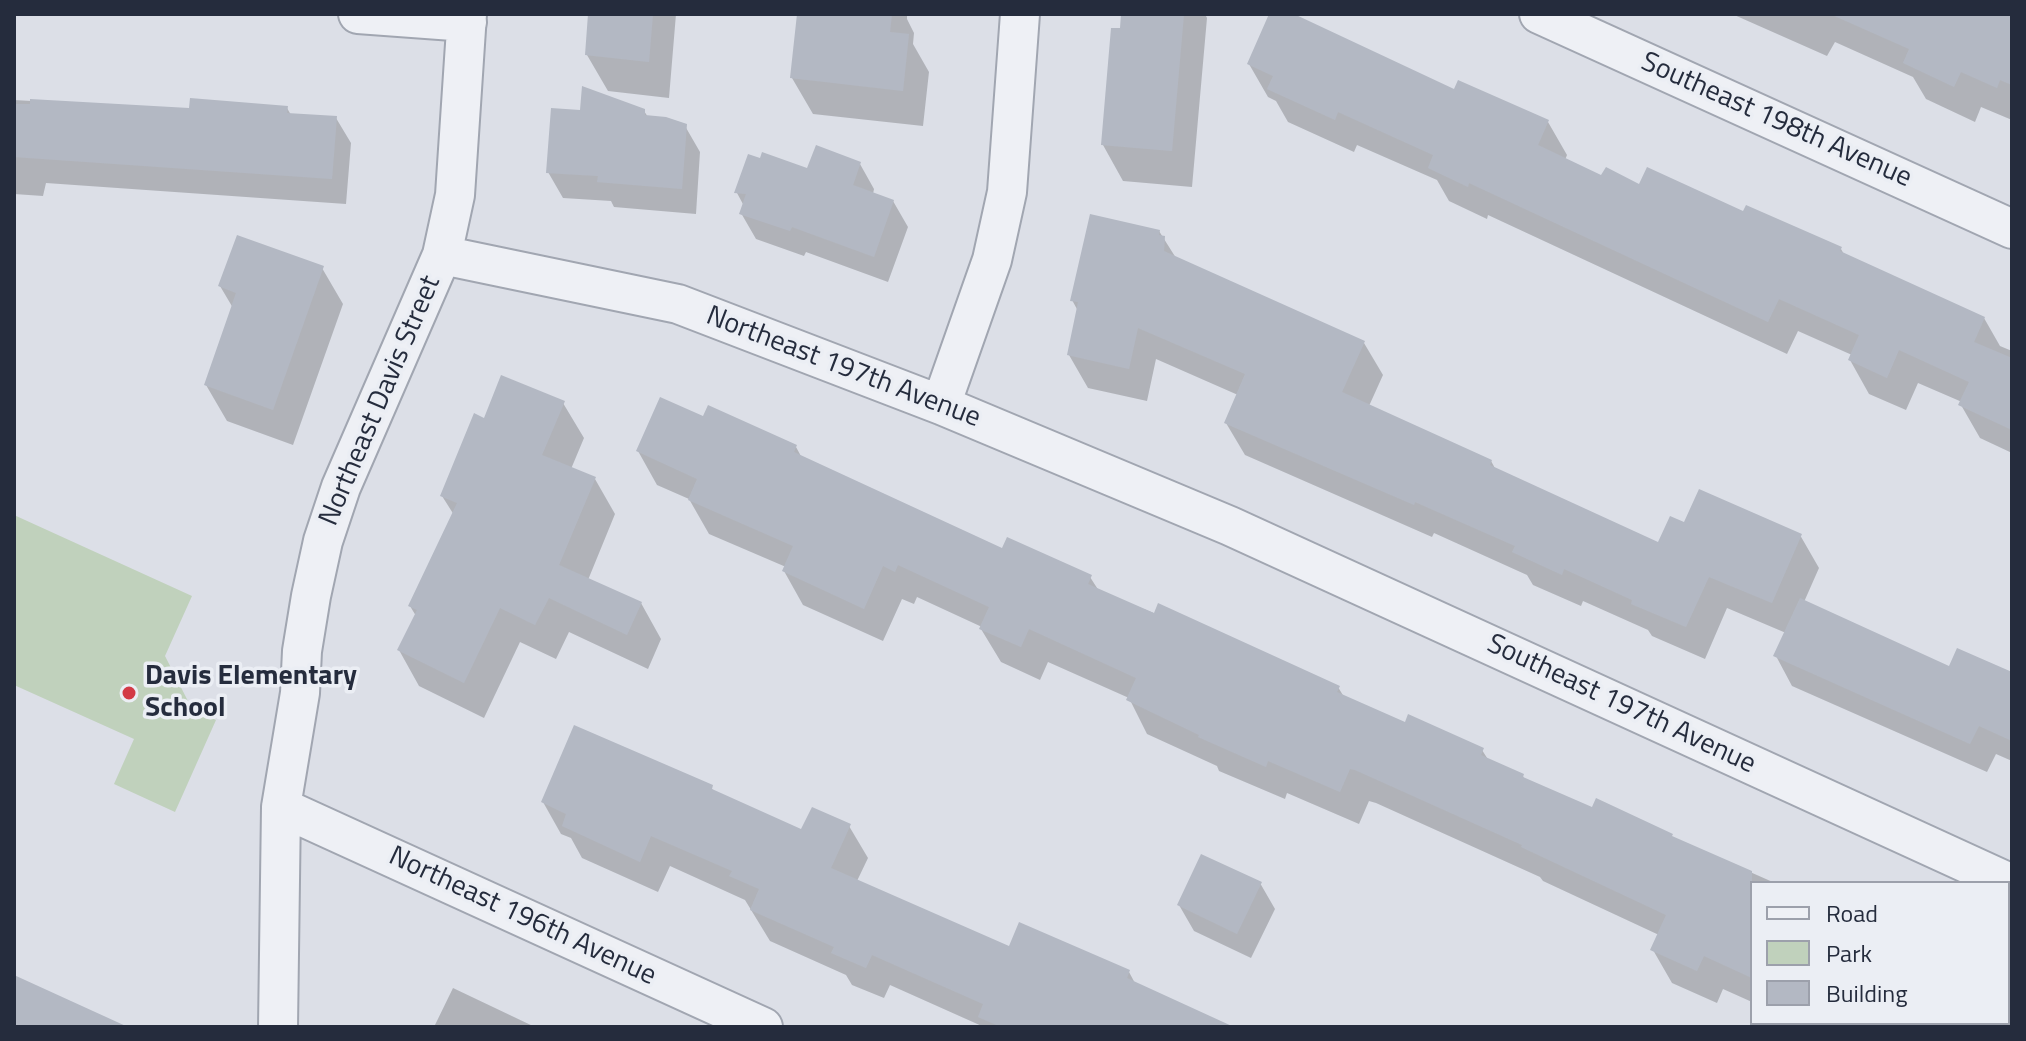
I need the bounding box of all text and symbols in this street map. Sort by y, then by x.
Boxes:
street label: Southeast 198th Avenue [1636,46,1916,196]
street label: Northeast Davis Street [313,271,449,531]
street label: Northeast 197th Avenue [701,300,985,436]
street label: Southeast 197th Avenue [1481,628,1761,782]
place label: Davis Elementary School [145,660,357,726]
marker: Davis Elementary School [120,684,138,702]
street label: Northeast 196th Avenue [383,840,661,994]
legend [1750,881,2010,1025]
text: Road [1826,895,1878,931]
text: Park [1826,935,1872,971]
text: Building [1826,975,1908,1011]

